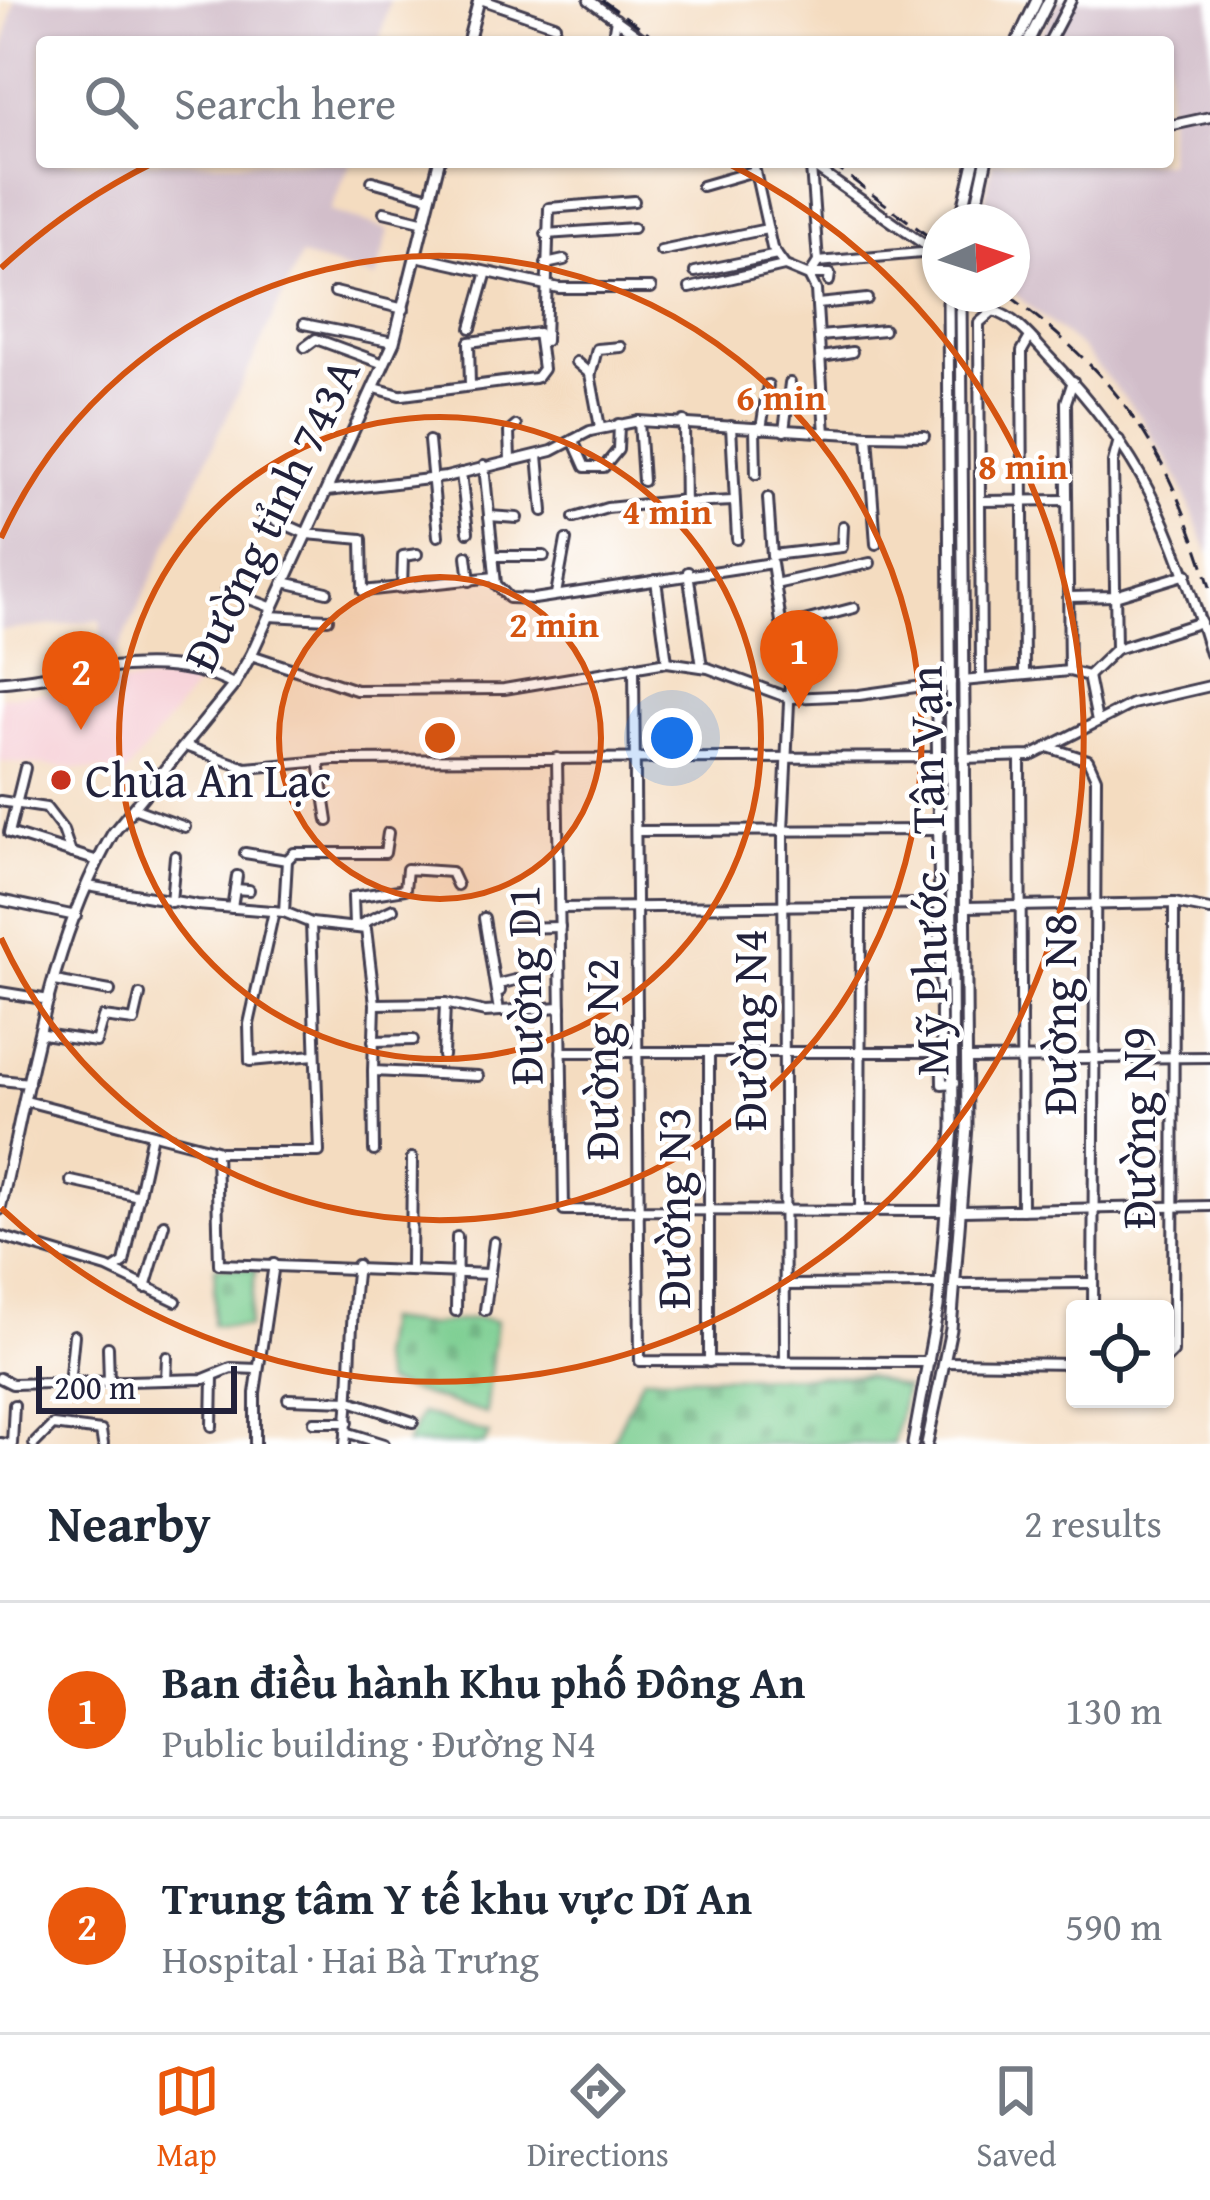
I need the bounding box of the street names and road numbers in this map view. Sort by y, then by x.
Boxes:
street label: Đường tỉnh 743A [164,345,377,683]
street label: Mỹ Phước - Tân Vạn [888,665,967,1077]
street label: Đường D1 [486,884,561,1086]
street label: Đường N8 [1023,913,1094,1115]
street label: Đường N4 [713,929,784,1131]
street label: Đường N2 [565,958,636,1160]
street label: Đường N9 [1102,1027,1173,1229]
street label: Đường N3 [637,1107,708,1309]

